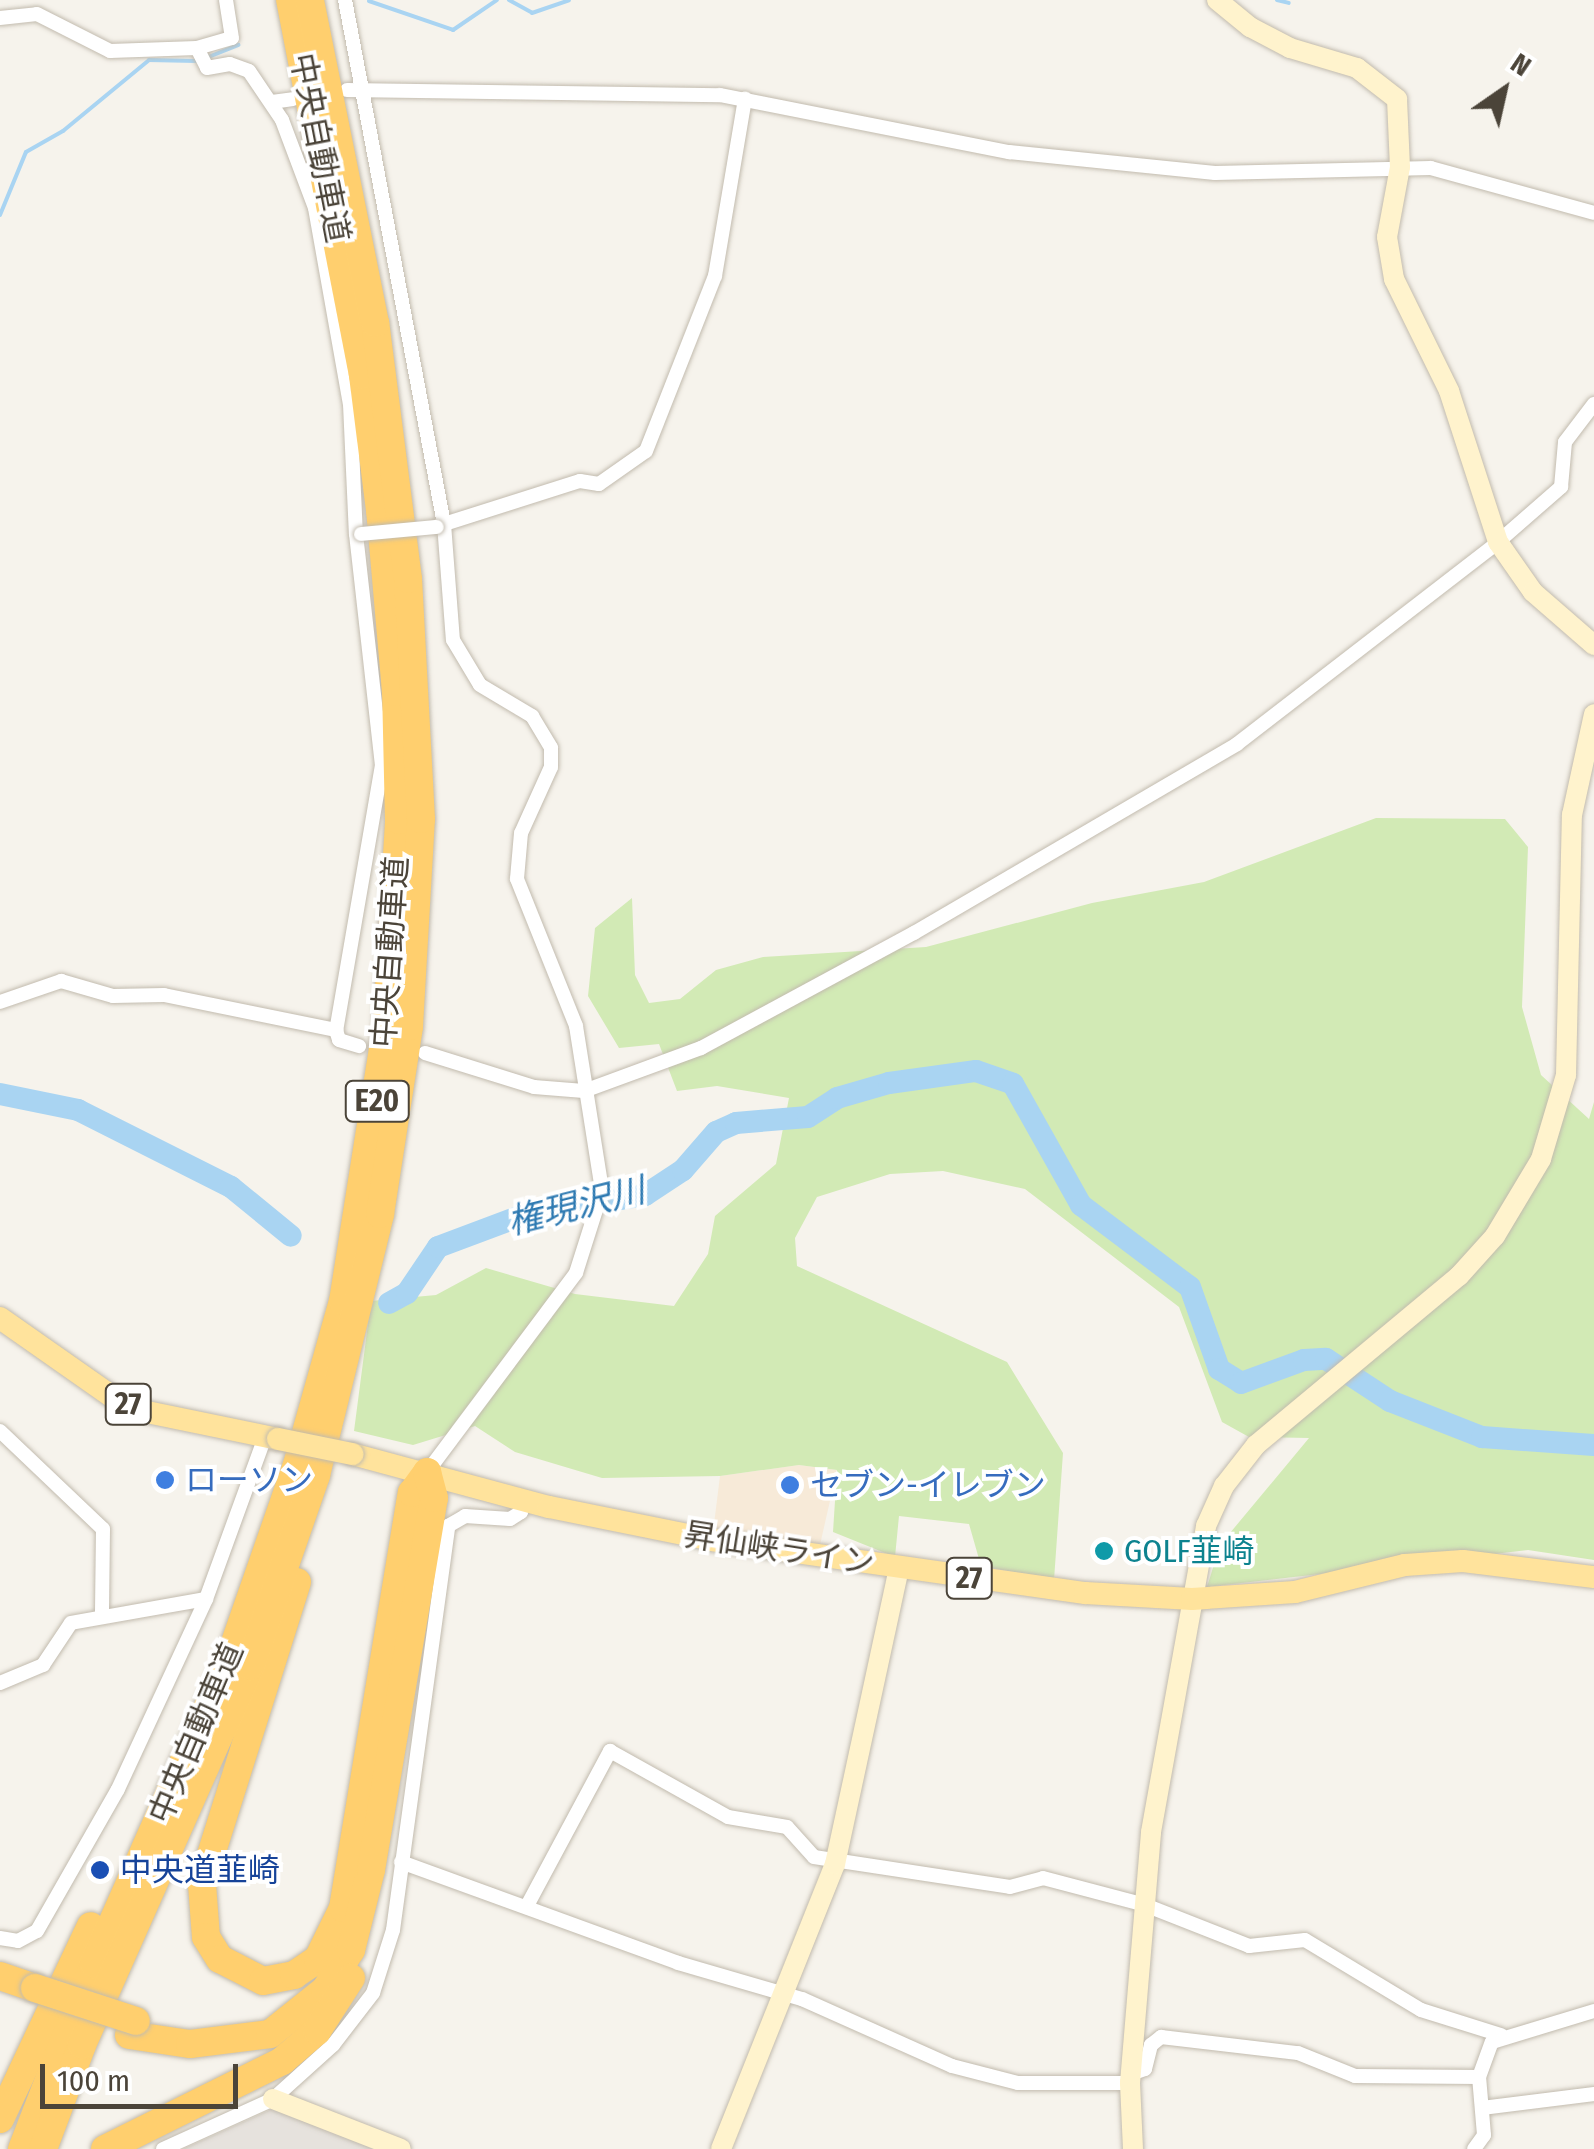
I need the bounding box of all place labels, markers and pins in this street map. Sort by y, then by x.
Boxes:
place label: ローソン [185,1461,313,1499]
place label: セブン-イレブン [810,1466,1046,1504]
marker: ローソン [154,1469,176,1491]
marker: セブン-イレブン [779,1474,801,1496]
place label: GOLF韮崎 [1124,1532,1255,1570]
marker: GOLF韮崎 [1093,1540,1115,1562]
place label: 中央道韮崎 [120,1851,280,1889]
marker: 中央道韮崎 [89,1859,111,1881]

